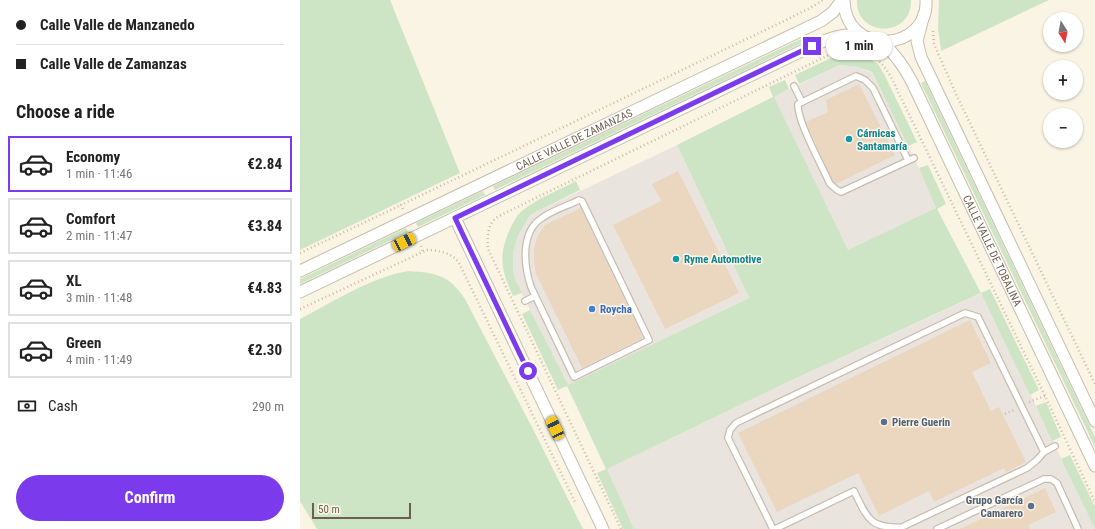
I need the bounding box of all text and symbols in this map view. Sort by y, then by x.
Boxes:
north arrow [1043,12,1083,52]
map controls [1043,12,1083,148]
text: Calle Valle de Manzanedo [40,16,195,34]
callout: 1 min [826,32,892,60]
route end [803,37,821,55]
text: 1 min [845,38,873,53]
text: Calle Valle de Zamanzas [40,55,187,73]
button: + [1043,60,1083,100]
text: Choose a ride [16,101,115,122]
street label: CALLE VALLE DE ZAMANZAS [514,106,635,173]
button: − [1043,108,1083,148]
place label: Cárnicas Santamaría [857,127,907,153]
marker: Cárnicas Santamaría [844,134,854,144]
icon: car [18,146,54,182]
text: Economy [66,148,120,166]
text: €2.84 [247,155,282,173]
text: 1 min · 11:46 [66,166,132,181]
street label: CALLE VALLE DE TOBALINA [960,193,1025,309]
icon: car [18,208,54,244]
text: Comfort [66,210,115,228]
text: €3.84 [247,217,282,235]
text: 2 min · 11:47 [66,228,132,243]
car [391,231,417,253]
place label: Ryme Automotive [684,253,761,266]
marker: Ryme Automotive [671,254,681,264]
icon: car [18,270,54,306]
text: XL [66,272,82,290]
text: €4.83 [247,279,282,297]
text: 3 min · 11:48 [66,290,132,305]
place label: Roycha [600,303,632,316]
marker: Roycha [587,304,597,314]
icon: car [18,332,54,368]
text: Green [66,334,101,352]
text: €2.30 [247,341,282,359]
text: 4 min · 11:49 [66,352,132,367]
route start [519,362,537,380]
icon: cash [16,395,38,417]
text: Cash [48,397,78,415]
text: 290 m [252,399,284,414]
car [544,415,566,441]
place label: Pierre Guerin [892,416,950,429]
marker: Pierre Guerin [879,417,889,427]
button: Confirm [16,475,284,521]
place label: Grupo García Camarero [966,494,1024,520]
scale bar [312,501,411,520]
marker: Grupo García Camarero [1026,501,1036,511]
text: 50 m [318,503,340,516]

